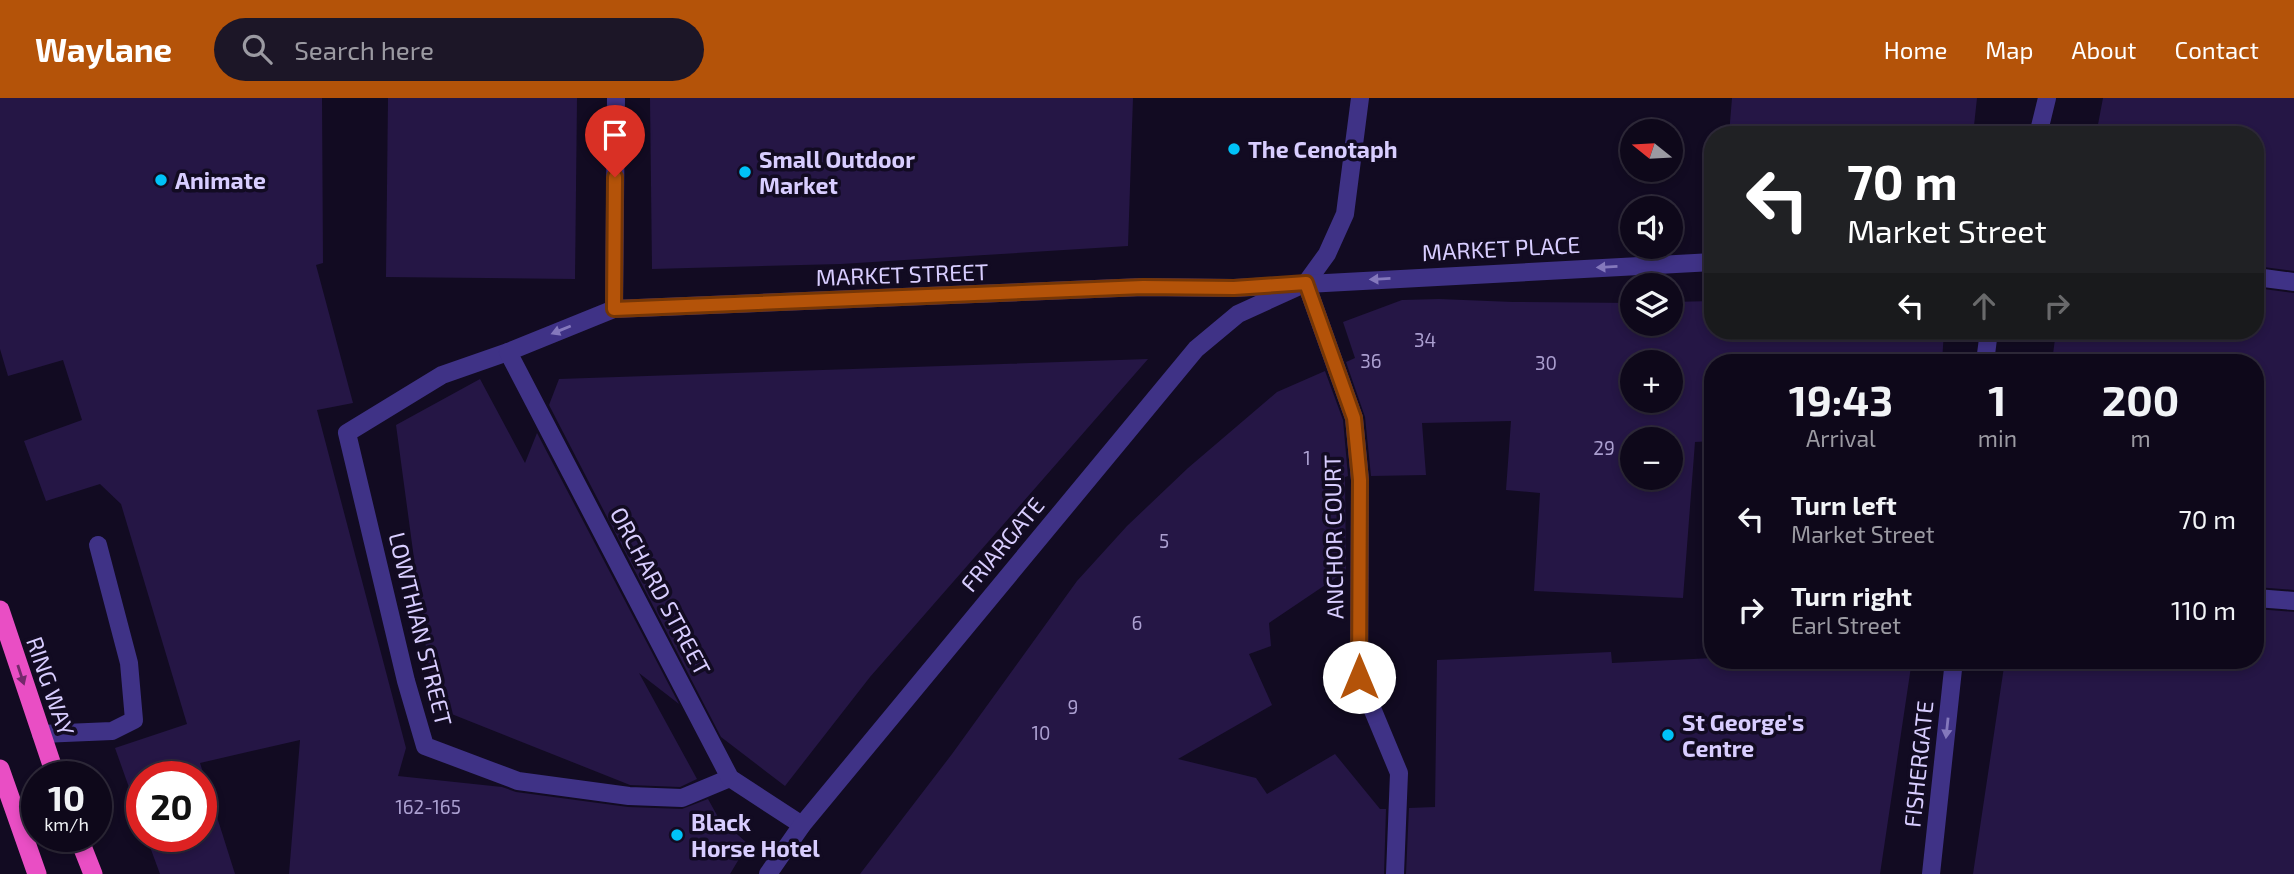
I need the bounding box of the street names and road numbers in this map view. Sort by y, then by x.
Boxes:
street label: MARKET PLACE [1421,230,1581,266]
street label: MARKET STREET [815,257,989,291]
street label: ANCHOR COURT [1318,454,1348,620]
street label: FRIARGATE [954,491,1050,597]
street label: ORCHARD STREET [605,502,717,680]
street label: LOWTHIAN STREET [383,529,459,729]
street label: RING WAY [21,633,81,739]
street label: FISHERGATE [1897,699,1939,829]

